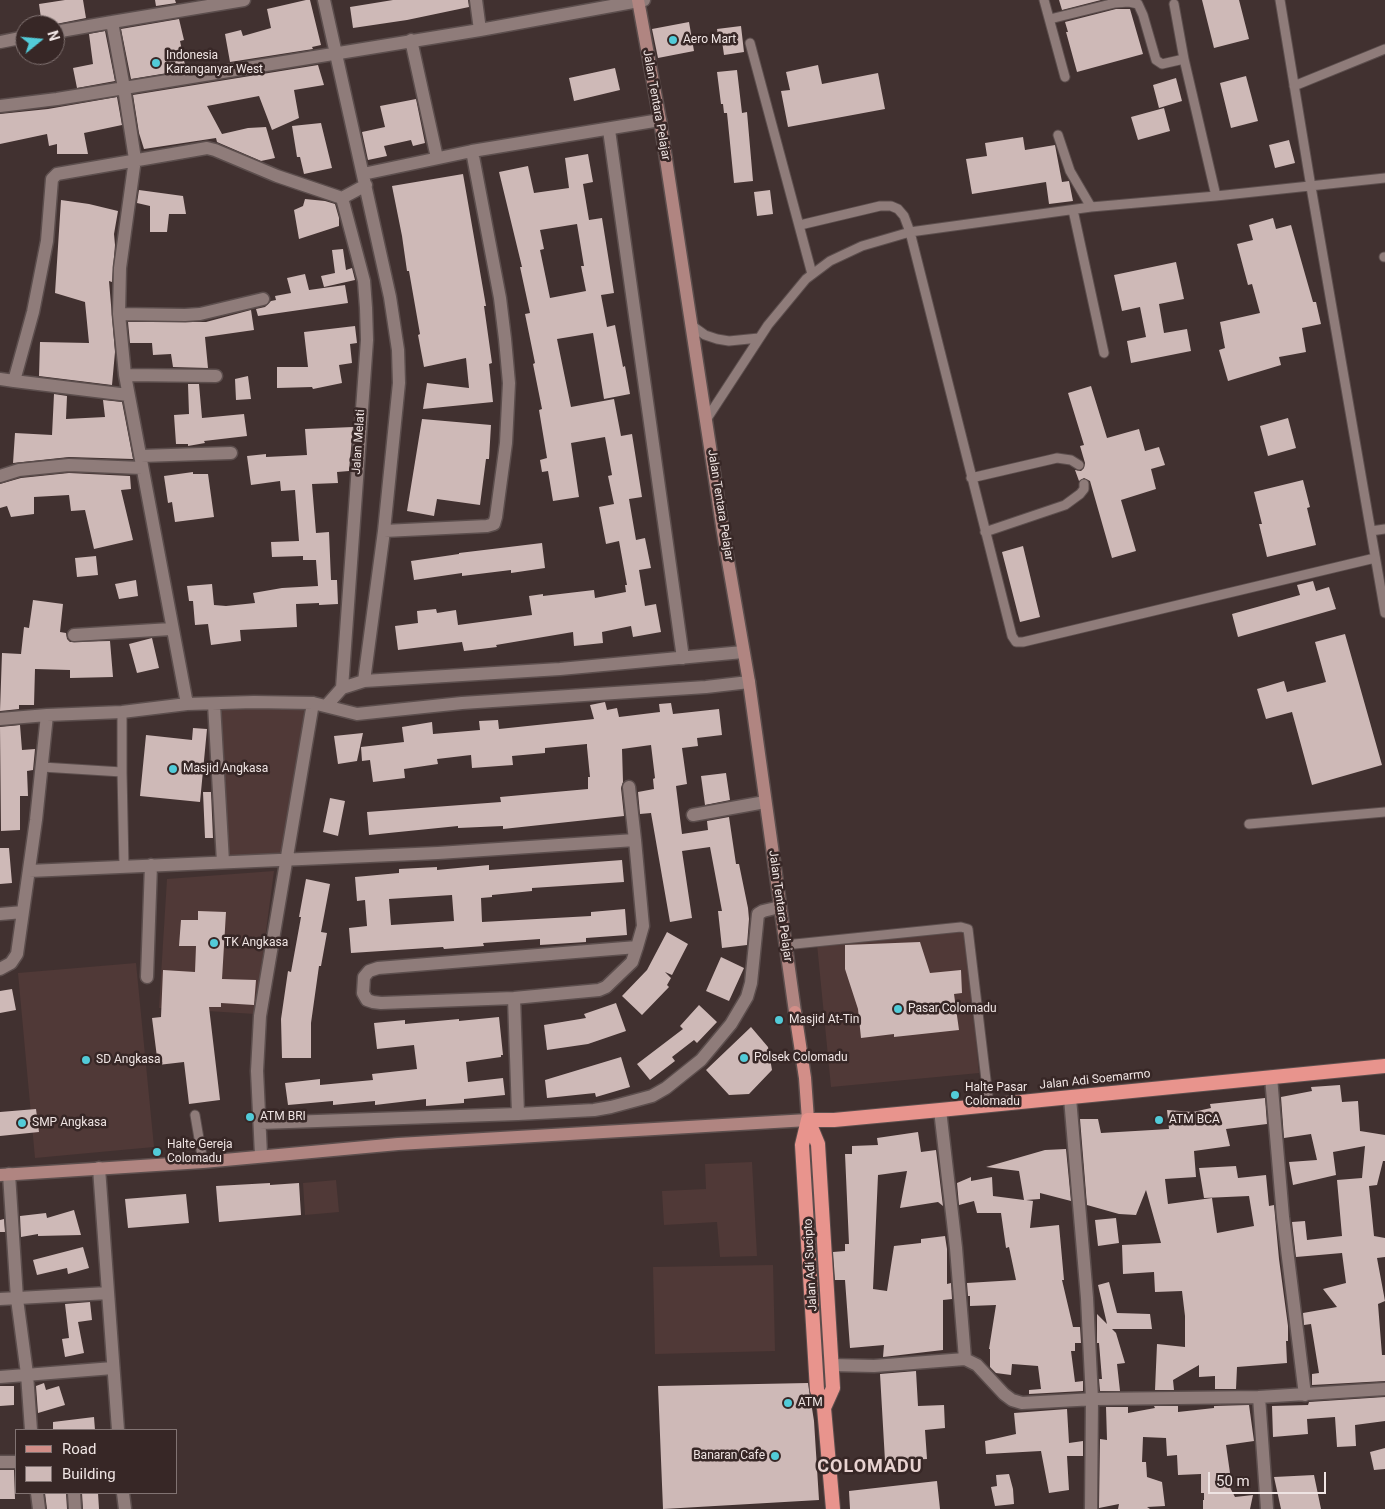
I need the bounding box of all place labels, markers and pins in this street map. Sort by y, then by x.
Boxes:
place label: Aero Mart [683,33,736,47]
marker: Aero Mart [667,34,679,46]
place label: Indonesia Karanganyar West [166,49,263,77]
marker: Indonesia Karanganyar West [150,57,162,69]
place label: Masjid Angkasa [183,762,268,776]
marker: Masjid Angkasa [167,763,179,775]
place label: TK Angkasa [224,936,288,950]
marker: TK Angkasa [208,937,220,949]
place label: Pasar Colomadu [908,1002,997,1016]
marker: Pasar Colomadu [892,1003,904,1015]
place label: Masjid At-Tin [789,1013,859,1027]
marker: Masjid At-Tin [773,1014,785,1026]
place label: Polsek Colomadu [754,1051,848,1065]
marker: Polsek Colomadu [738,1052,750,1064]
place label: SD Angkasa [96,1053,160,1067]
marker: SD Angkasa [80,1054,92,1066]
place label: Halte Pasar Colomadu [965,1081,1027,1109]
marker: Halte Pasar Colomadu [949,1089,961,1101]
place label: ATM BRI [260,1110,306,1124]
marker: ATM BRI [244,1111,256,1123]
place label: ATM BCA [1169,1113,1220,1127]
marker: ATM BCA [1153,1114,1165,1126]
place label: SMP Angkasa [32,1116,107,1130]
marker: SMP Angkasa [16,1117,28,1129]
place label: Halte Gereja Colomadu [167,1138,233,1166]
marker: Halte Gereja Colomadu [151,1146,163,1158]
place label: ATM [798,1396,823,1410]
marker: ATM [782,1397,794,1409]
place label: Banaran Cafe [693,1449,765,1463]
marker: Banaran Cafe [769,1450,781,1462]

